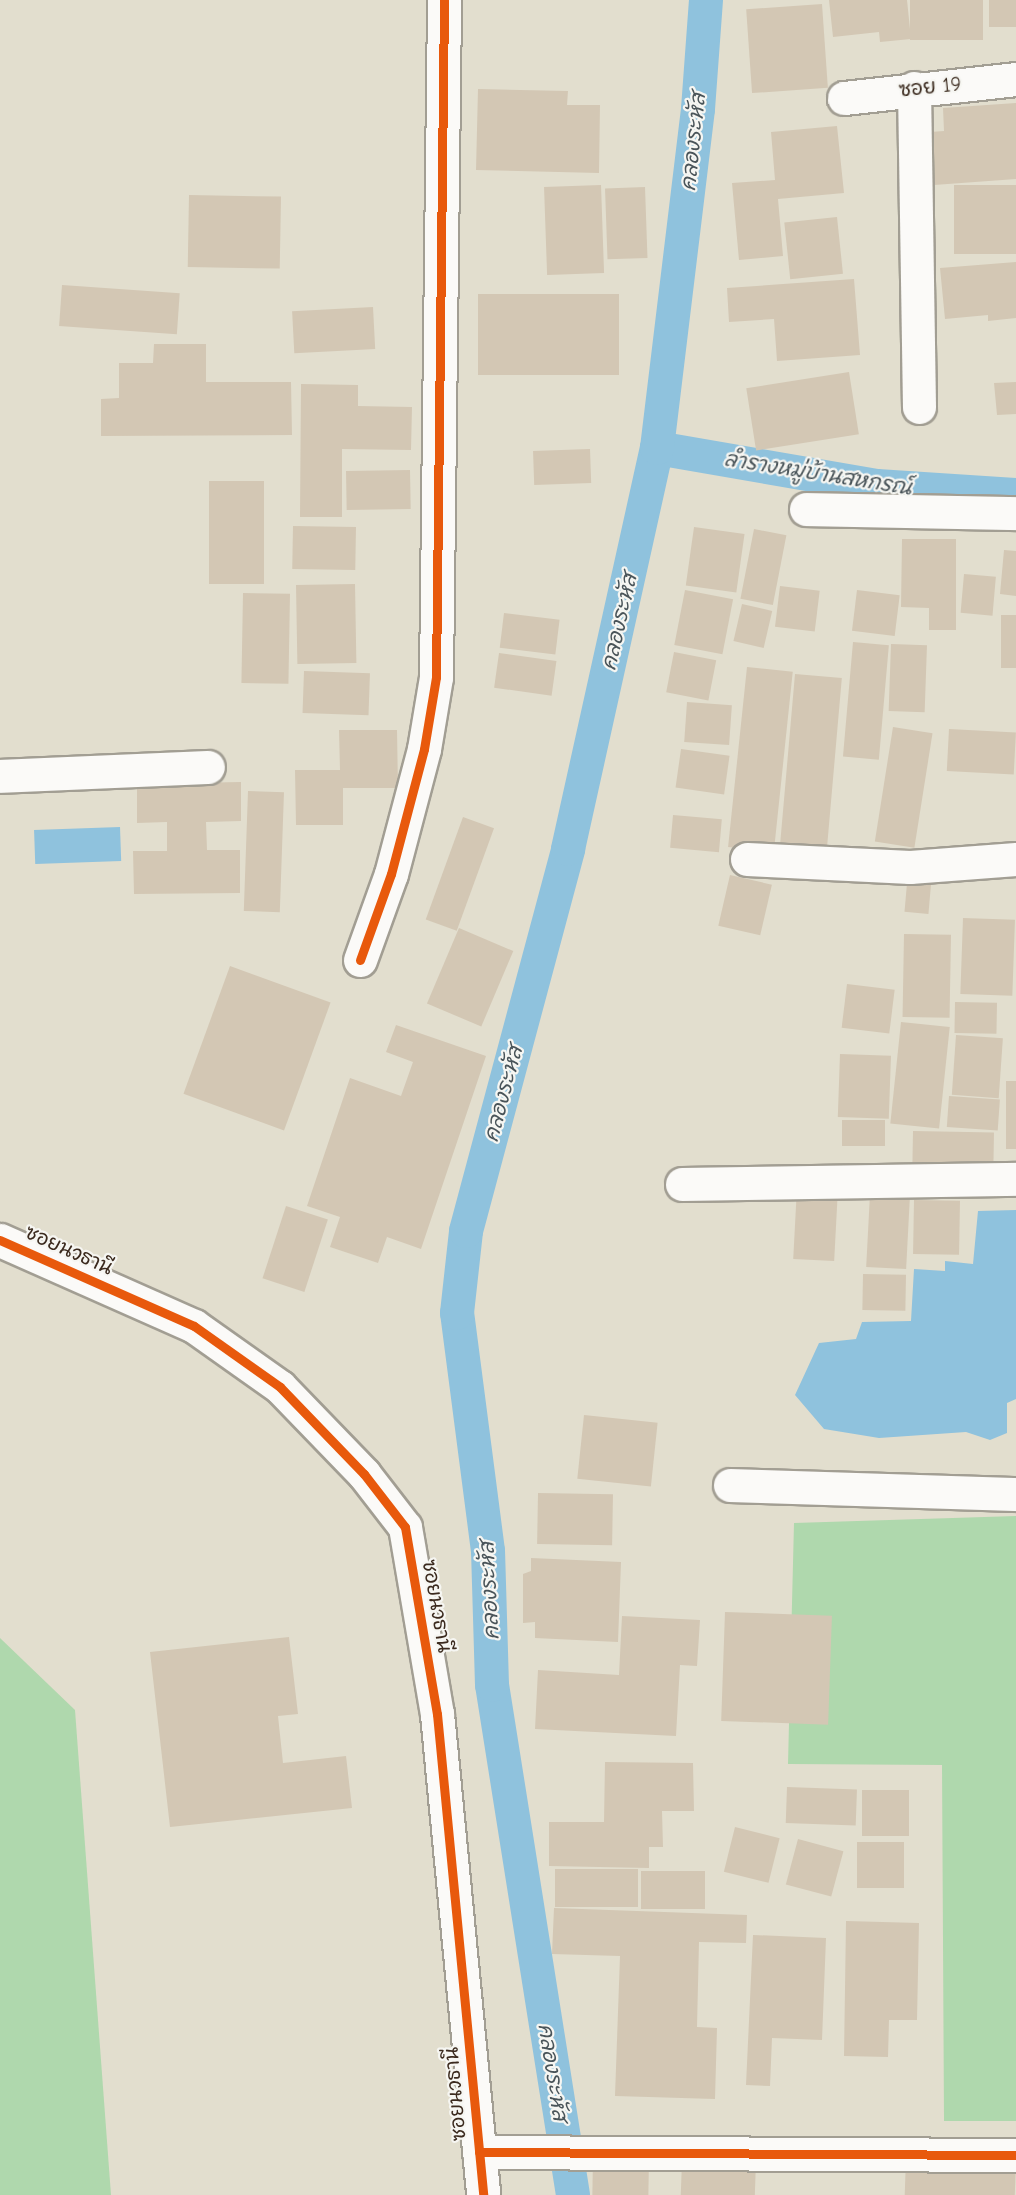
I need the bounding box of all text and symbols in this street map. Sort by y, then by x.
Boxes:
street label: ซอย 19 [898,72,962,102]
water label: คลองระหัส [675,92,711,192]
water label: ลำรางหมู่บ้านสหกรณ์ [722,446,914,500]
water label: คลองระหัส [596,571,642,673]
water label: คลองระหัส [478,1043,528,1145]
street label: ซอยนวธานี [21,1220,117,1280]
water label: คลองระหัส [474,1541,504,1641]
street label: ซอยนวธานี [417,1558,457,1654]
water label: คลองระหัส [533,2022,573,2122]
street label: ซอยนวธานี [439,2046,471,2142]

